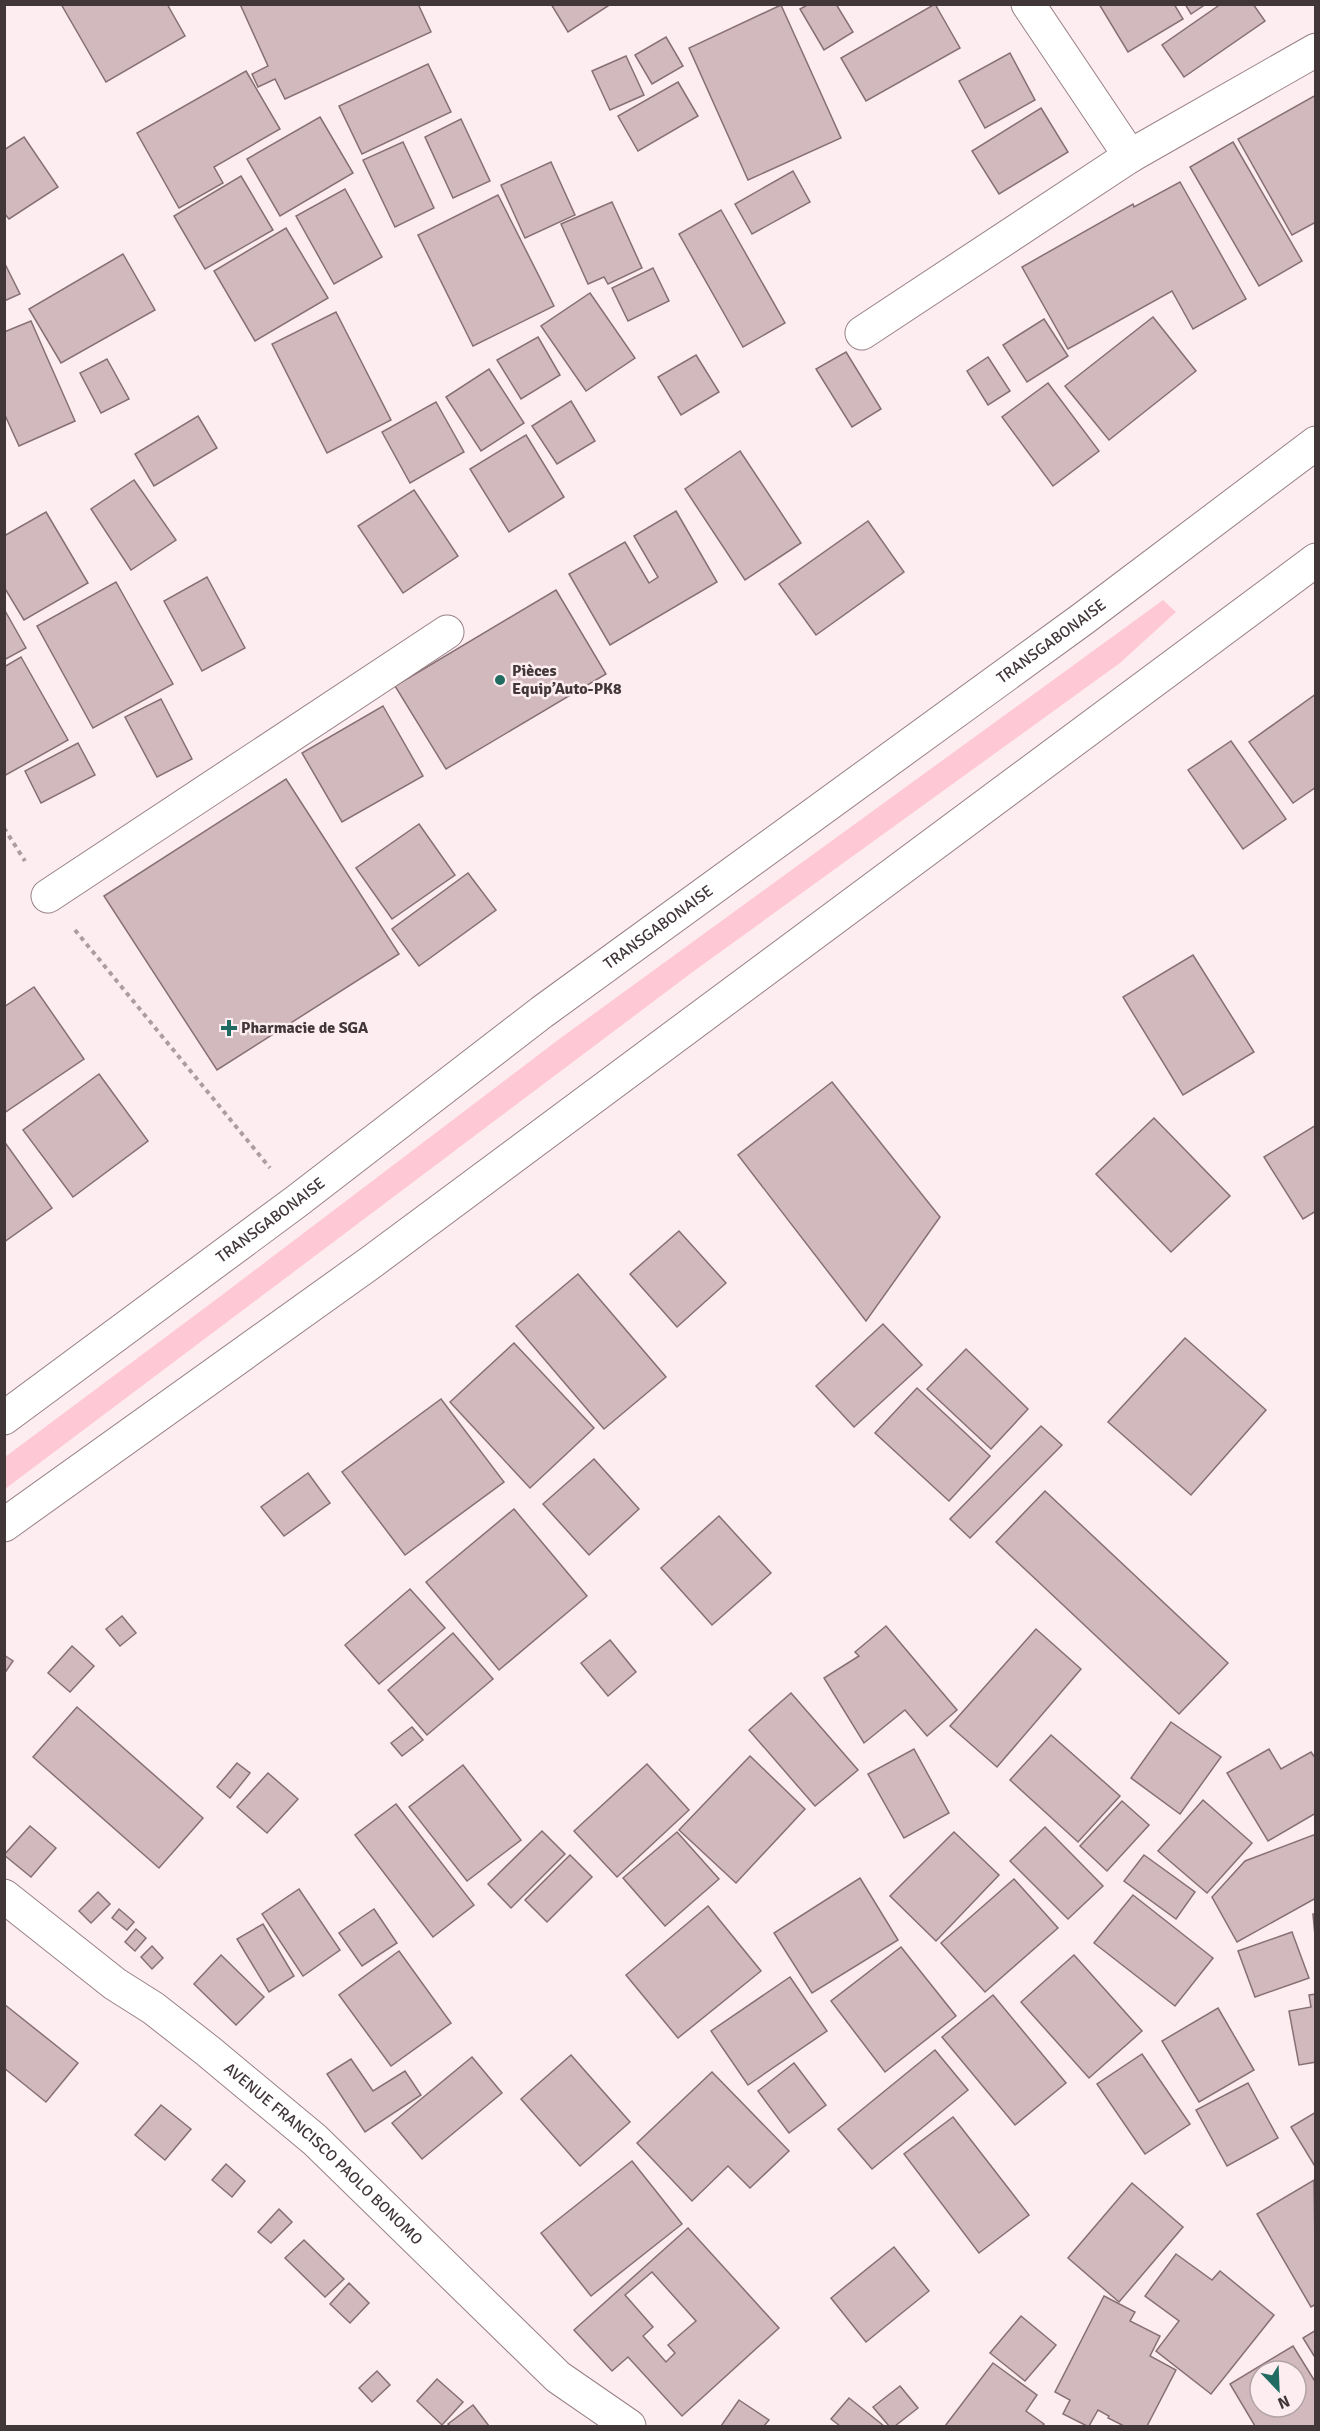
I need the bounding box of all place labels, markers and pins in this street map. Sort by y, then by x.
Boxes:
place label: Pièces Equip’Auto-PK8 [512,661,622,699]
marker: Pièces Equip’Auto-PK8 [493,673,507,687]
place label: Pharmacie de SGA [241,1018,369,1038]
marker: Pharmacie de SGA [222,1021,236,1035]

